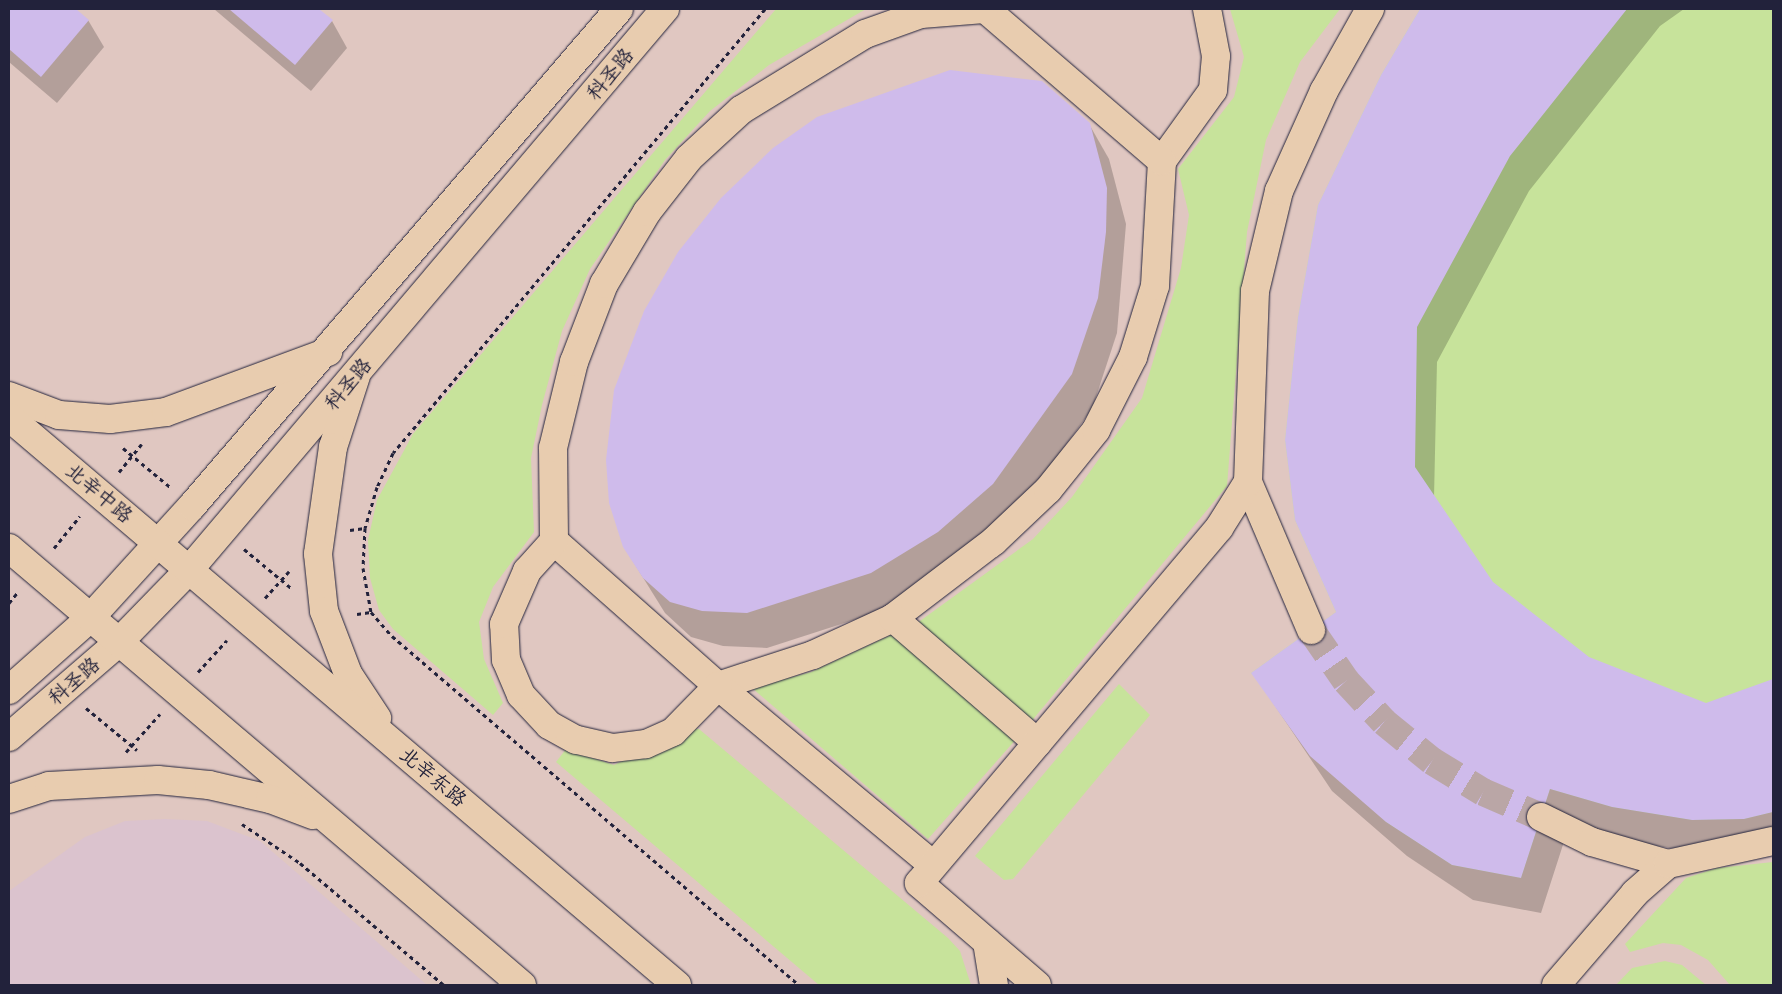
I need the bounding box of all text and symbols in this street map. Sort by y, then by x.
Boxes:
street label: 科圣路 [582,43,638,105]
street label: 科圣路 [320,353,376,415]
street label: 北辛中路 [61,458,137,528]
street label: 科圣路 [43,652,105,710]
street label: 北辛东路 [395,742,471,812]

